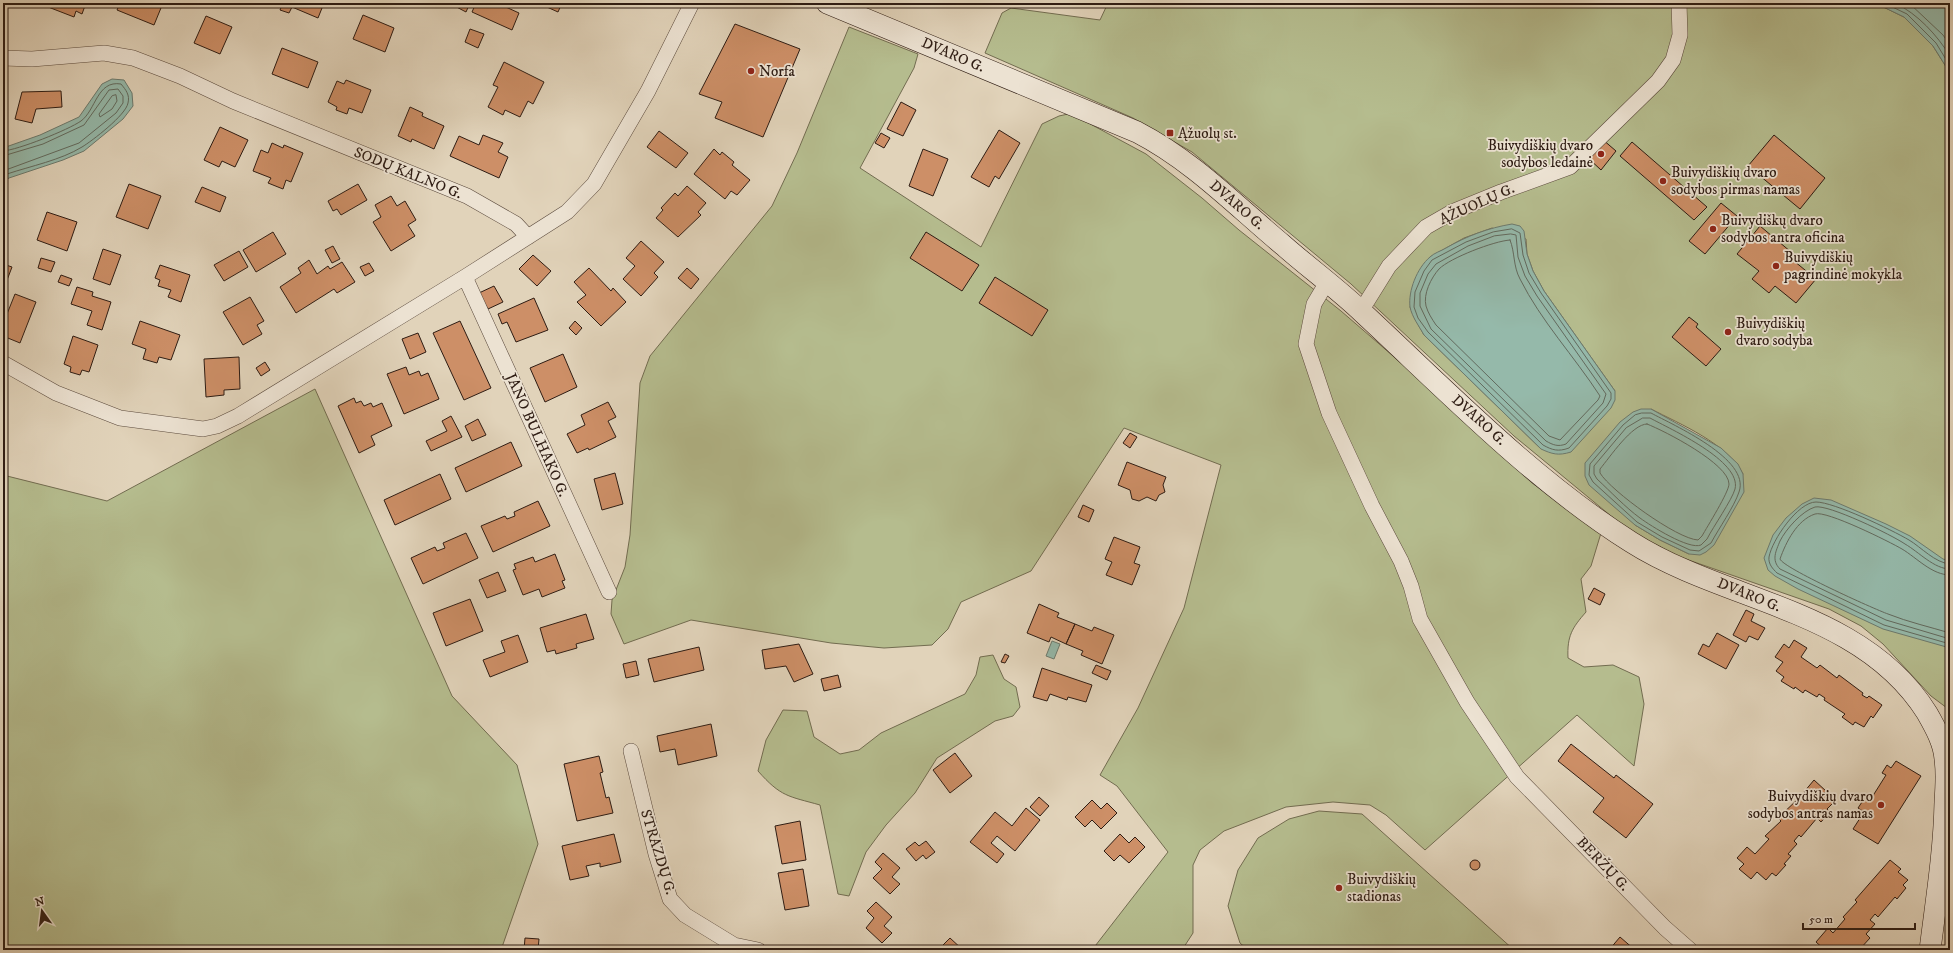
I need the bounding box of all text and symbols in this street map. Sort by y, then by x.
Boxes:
street label: DVARO G. [918,33,988,77]
place label: Norfa [759,62,796,81]
marker: Norfa [746,66,756,76]
place label: Ąžuolų st. [1178,124,1237,143]
marker: Ąžuolų st. [1165,128,1175,138]
place label: Buivydiškių dvaro sodybos ledainė [1487,136,1593,172]
street label: SODŲ KALNO G. [351,143,465,203]
marker: Buivydiškių dvaro sodybos ledainė [1596,149,1606,159]
place label: Buivydiškių dvaro sodybos pirmas namas [1671,163,1800,199]
street label: DVARO G. [1205,176,1269,234]
marker: Buivydiškių dvaro sodybos pirmas namas [1658,176,1668,186]
street label: ĄŽUOLŲ G. [1436,179,1518,229]
place label: Buivydiškų dvaro sodybos antra oficina [1721,211,1845,247]
marker: Buivydiškų dvaro sodybos antra oficina [1708,224,1718,234]
place label: Buivydiškių pagrindinė mokykla [1783,248,1903,284]
marker: Buivydiškių pagrindinė mokykla [1771,261,1781,271]
place label: Buivydiškių dvaro sodyba [1736,314,1813,350]
marker: Buivydiškių dvaro sodyba [1723,327,1733,337]
street label: JANO BULHAKO G. [500,368,573,500]
street label: DVARO G. [1448,391,1510,449]
street label: DVARO G. [1714,574,1784,616]
place label: Buivydiškių dvaro sodybos antras namas [1748,787,1873,823]
marker: Buivydiškių dvaro sodybos antras namas [1876,800,1886,810]
street label: STRAZDŲ G. [636,807,680,897]
street label: BERŽŲ G. [1572,833,1634,895]
place label: Buivydiškių stadionas [1347,870,1416,906]
marker: Buivydiškių stadionas [1334,883,1344,893]
north arrow [22,891,62,931]
text: N [34,894,46,910]
scale bar [1803,905,1915,931]
text: 50 m [1809,912,1833,927]

